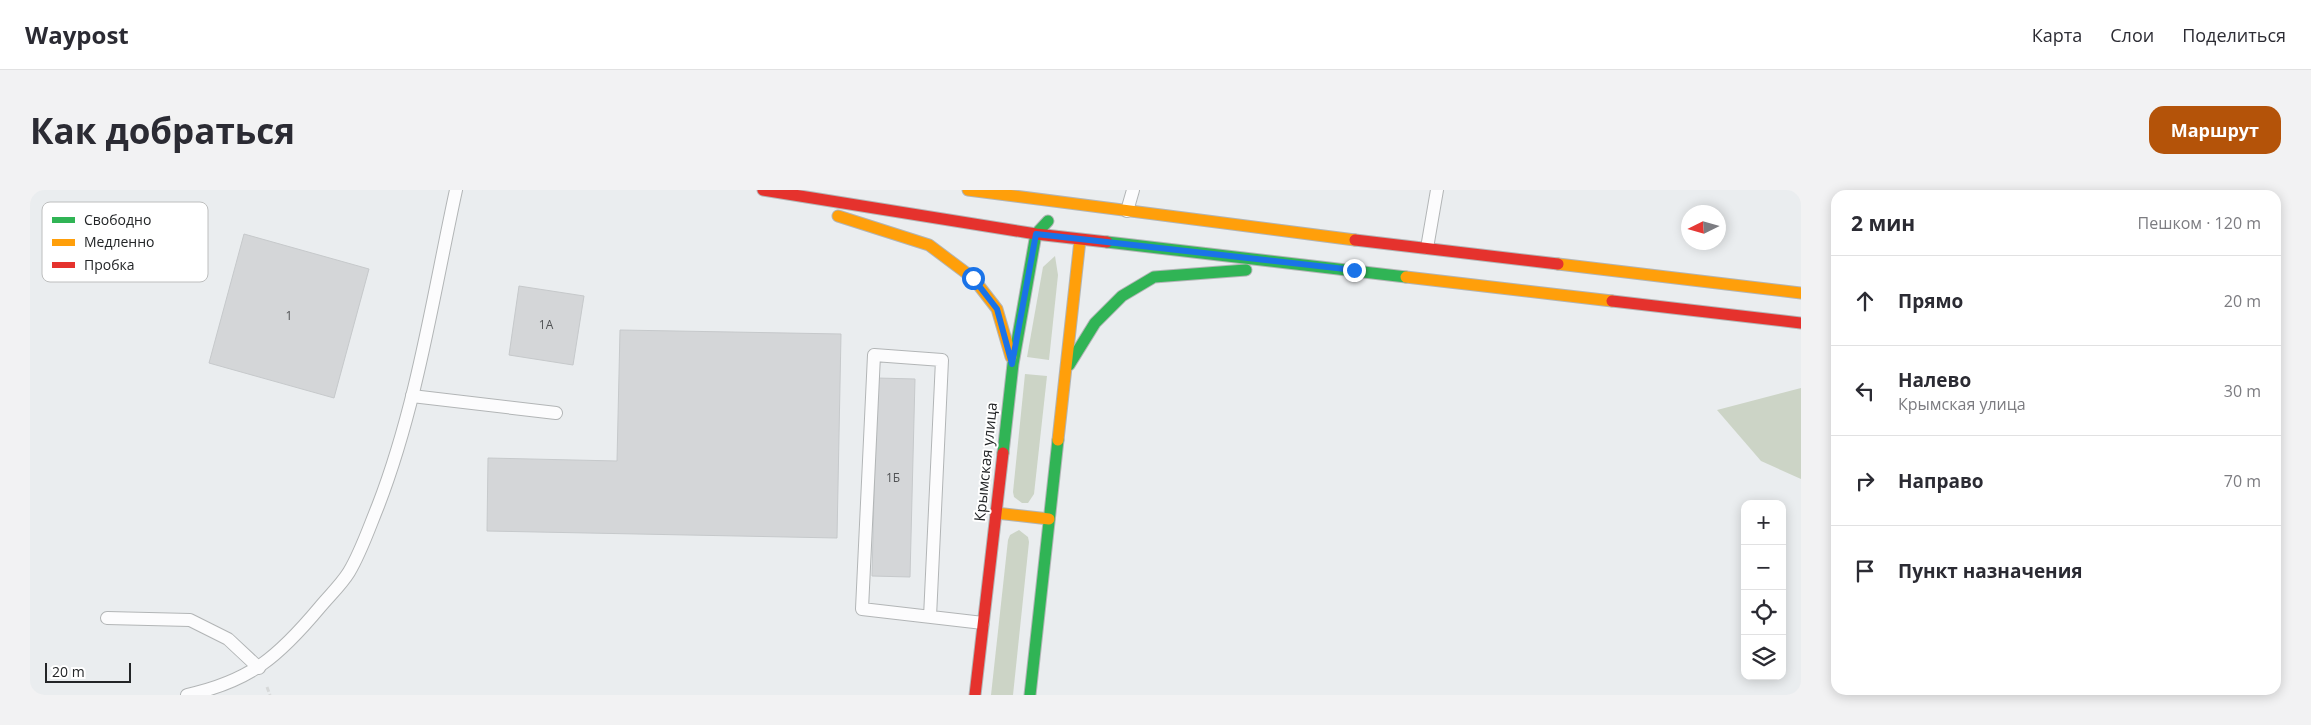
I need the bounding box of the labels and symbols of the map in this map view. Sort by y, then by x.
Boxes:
legend [42,202,208,282]
north arrow [1681,205,1726,250]
text: Свободно [84,210,151,229]
text: Медленно [84,232,155,251]
text: Пробка [84,255,135,274]
route end [1343,259,1366,282]
route start [962,267,985,290]
house number: 1 [286,307,292,324]
house number: 1А [539,316,554,333]
street label: Крымская улица [969,401,1001,522]
house number: 1Б [886,469,900,486]
scale bar [45,660,131,683]

